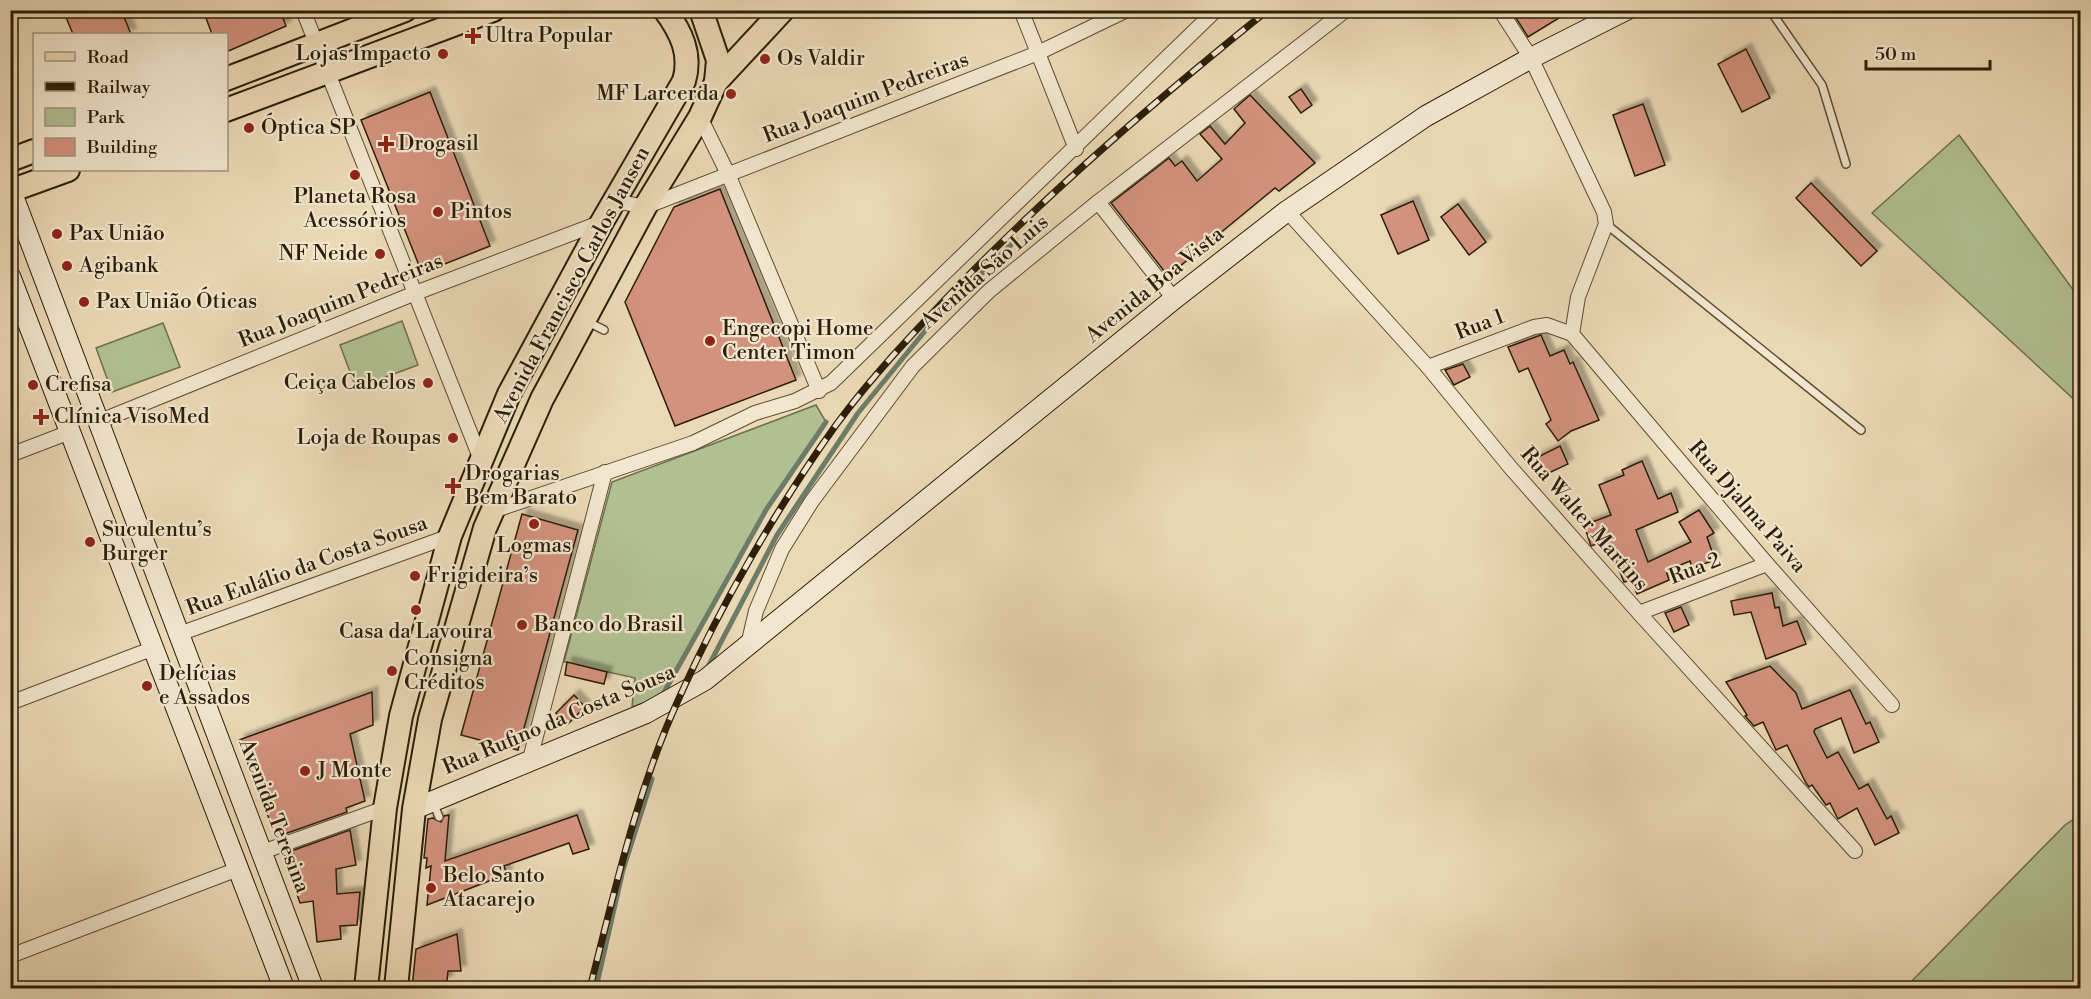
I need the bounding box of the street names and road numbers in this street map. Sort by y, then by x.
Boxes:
street label: Rua Joaquim Pedreiras [759,47,973,149]
street label: Avenida Francisco Carlos Jansen [487,142,656,429]
street label: Avenida São Luis [915,209,1054,335]
street label: Avenida Boa Vista [1080,221,1230,349]
street label: Rua Joaquim Pedreiras [235,248,447,354]
street label: Rua 1 [1452,304,1508,346]
street label: Rua Djalma Paiva [1683,436,1812,579]
street label: Rua Walter Martins [1514,442,1654,596]
street label: Rua Eulálio da Costa Sousa [183,510,432,622]
street label: Rua 2 [1665,547,1725,591]
street label: Rua Rufino da Costa Sousa [439,659,680,781]
street label: Avenida Teresina [232,734,315,897]

